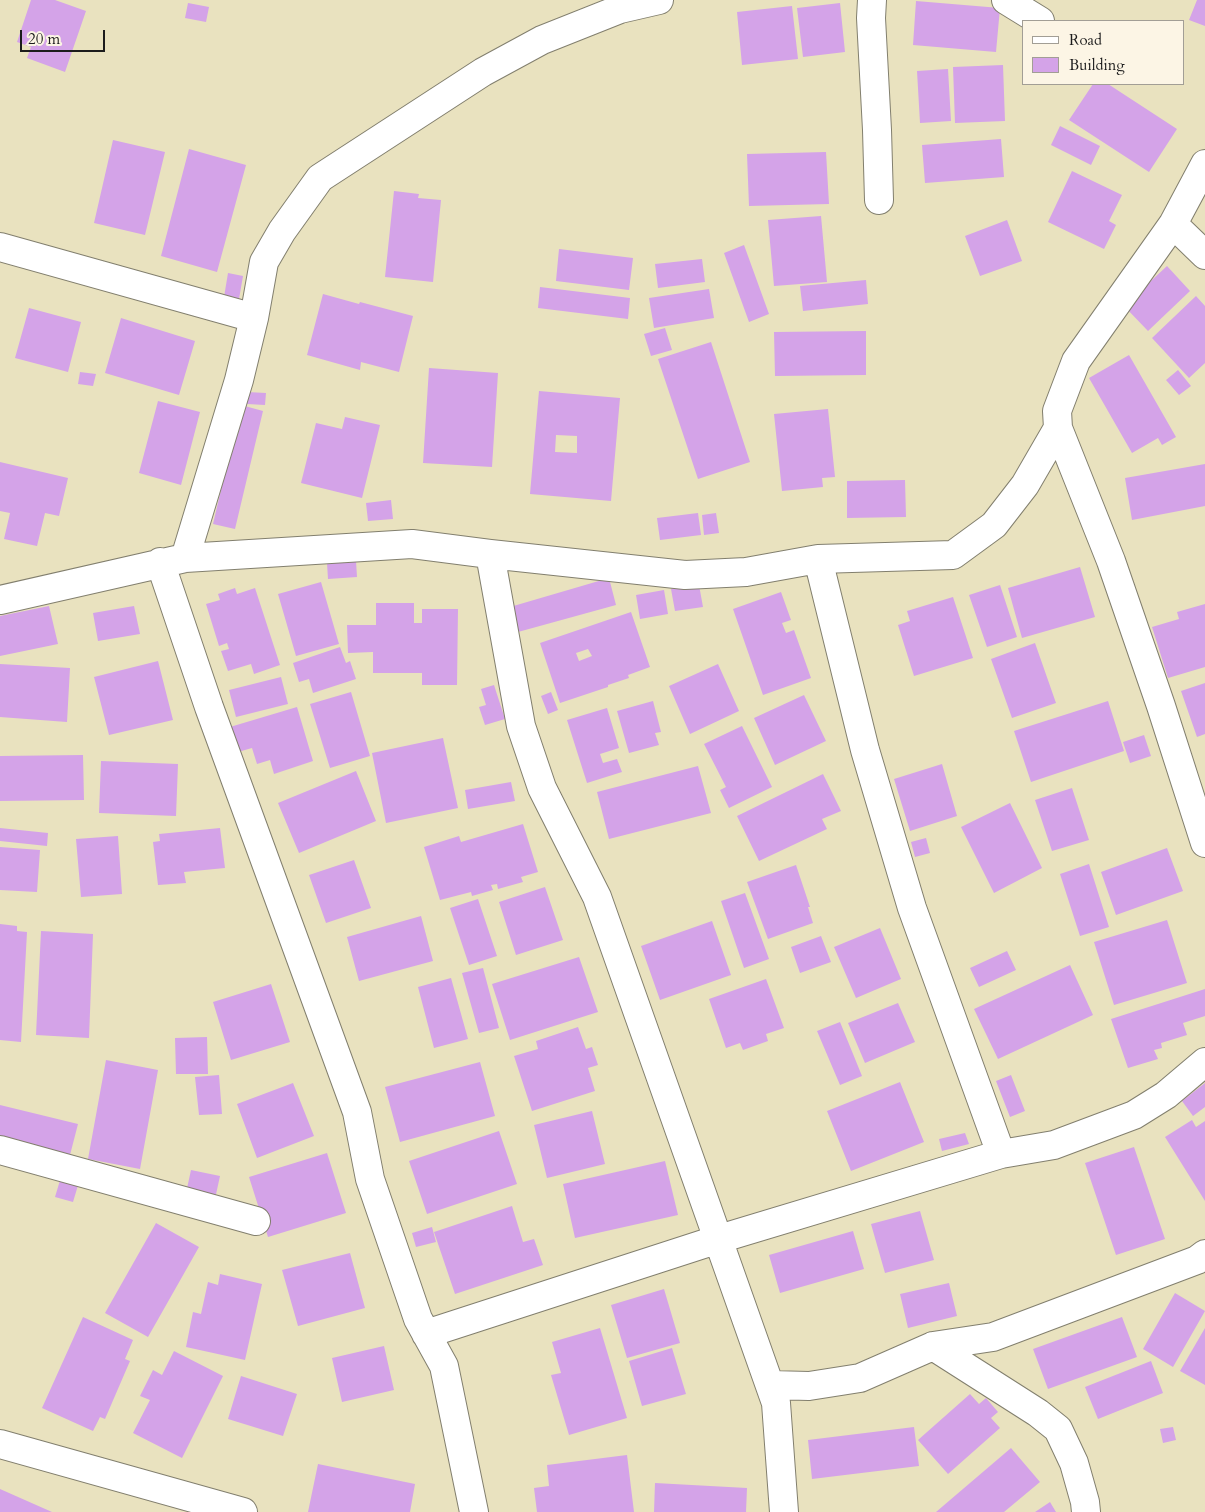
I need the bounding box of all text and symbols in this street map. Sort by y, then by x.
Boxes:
scale bar [22,20,108,52]
legend [1022,20,1185,85]
text: 20 m [28,29,60,49]
text: Road [1069,30,1102,50]
text: Building [1069,55,1125,75]

